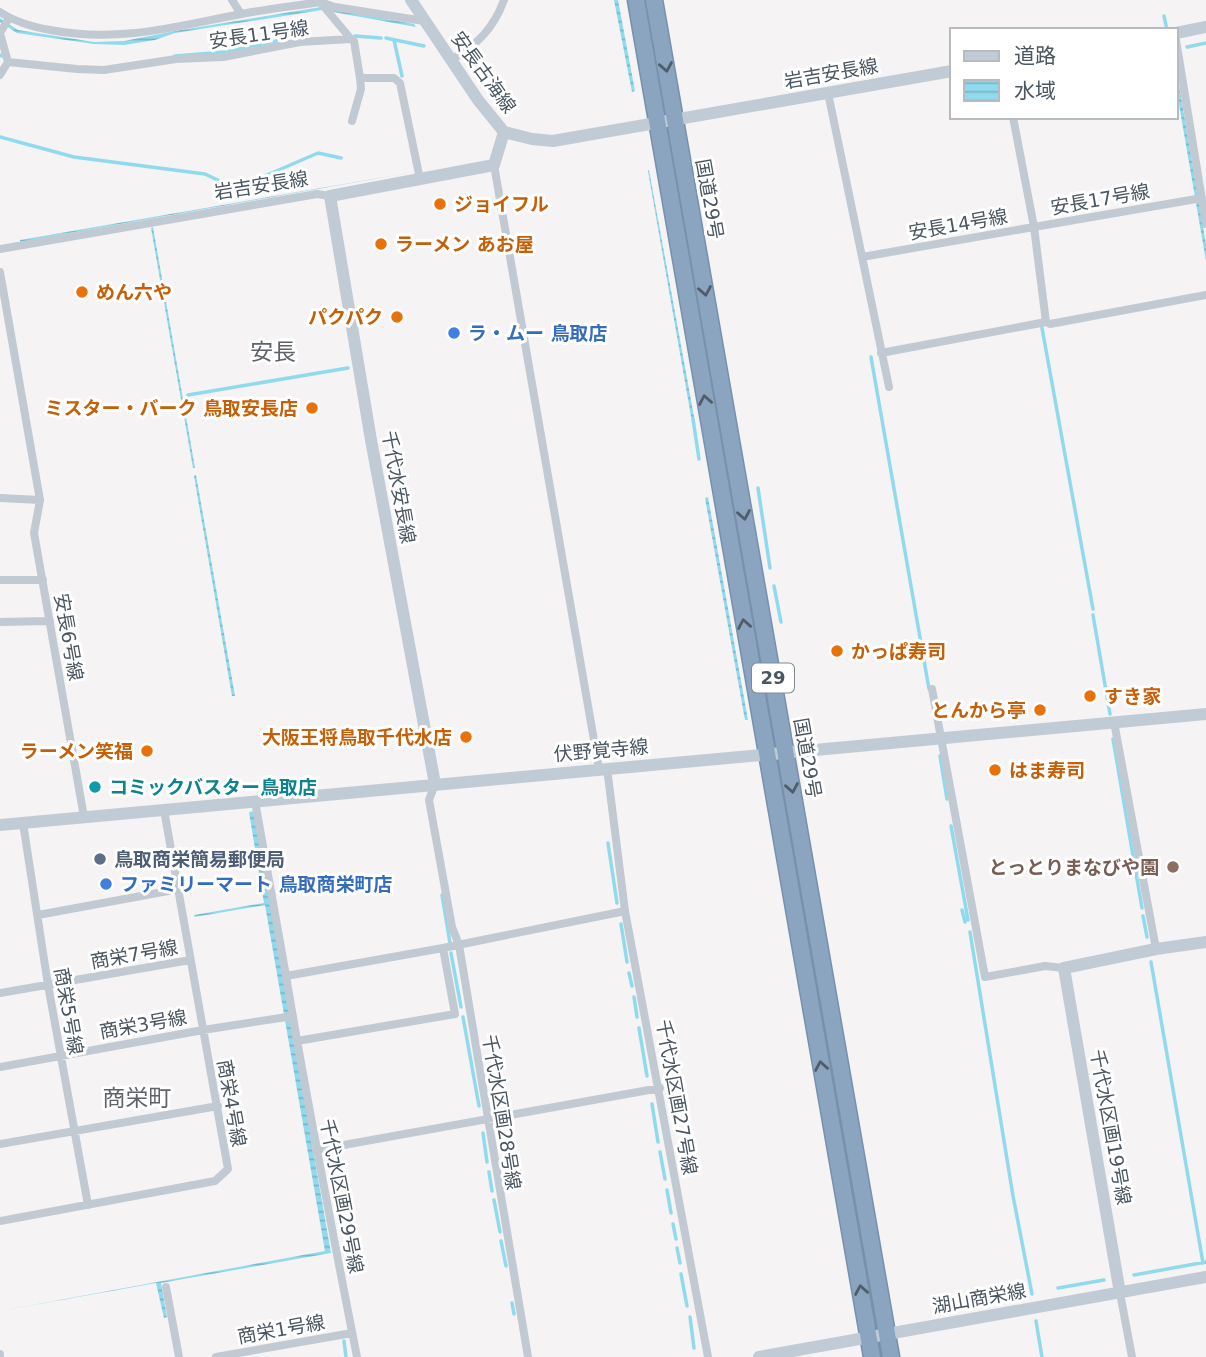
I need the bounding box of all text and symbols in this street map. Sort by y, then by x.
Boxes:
street label: 安長11号線 [208,16,310,52]
street label: 安長古海線 [447,27,521,117]
legend [950,28,1178,119]
text: 道路 [1014,44,1056,68]
street label: 岩吉安長線 [782,54,880,92]
one-way arrow [657,61,672,73]
text: 水域 [1014,79,1056,103]
street label: 国道29号 [692,157,728,241]
street label: 岩吉安長線 [212,167,310,203]
street label: 安長17号線 [1049,179,1151,219]
place label: ジョイフル [454,193,549,215]
marker: ジョイフル [432,196,448,212]
street label: 安長14号線 [907,204,1009,244]
place label: ラーメン あお屋 [395,233,534,255]
marker: ラーメン あお屋 [373,236,389,252]
place label: めん六や [96,281,172,303]
marker: めん六や [74,284,90,300]
one-way arrow [697,285,712,297]
place label: パクパク [308,306,383,328]
marker: パクパク [389,309,405,325]
place label: ラ・ムー 鳥取店 [468,322,608,344]
marker: ラ・ムー 鳥取店 [446,325,462,341]
district label: 安長 [250,339,296,365]
one-way arrow [699,394,714,406]
place label: ミスター・バーク 鳥取安長店 [44,397,298,419]
marker: ミスター・バーク 鳥取安長店 [304,400,320,416]
street label: 千代水安長線 [378,429,420,545]
one-way arrow [736,509,751,521]
street label: 安長6号線 [51,592,87,682]
one-way arrow [738,618,753,630]
place label: かっぱ寿司 [851,640,946,662]
marker: かっぱ寿司 [829,643,845,659]
road number: 29 [752,664,794,692]
place label: すき家 [1104,685,1161,707]
marker: すき家 [1082,688,1098,704]
place label: とんから亭 [931,699,1026,721]
marker: とんから亭 [1032,702,1048,718]
street label: 国道29号 [790,716,826,800]
place label: 大阪王将鳥取千代水店 [262,726,452,748]
marker: 大阪王将鳥取千代水店 [458,729,474,745]
street label: 伏野覚寺線 [553,735,649,765]
place label: ラーメン笑福 [20,740,133,762]
marker: ラーメン笑福 [139,743,155,759]
place label: はま寿司 [1009,759,1085,781]
marker: はま寿司 [987,762,1003,778]
place label: コミックバスター鳥取店 [109,776,317,798]
marker: コミックバスター鳥取店 [87,779,103,795]
one-way arrow [784,782,799,794]
place label: 鳥取商栄簡易郵便局 [114,848,285,870]
marker: 鳥取商栄簡易郵便局 [92,851,108,867]
place label: とっとりまなびや園 [989,856,1159,878]
marker: とっとりまなびや園 [1165,859,1181,875]
place label: ファミリーマート 鳥取商栄町店 [120,873,393,895]
marker: ファミリーマート 鳥取商栄町店 [98,876,114,892]
street label: 商栄7号線 [89,936,179,972]
street label: 商栄5号線 [51,966,87,1056]
street label: 商栄3号線 [98,1006,188,1042]
street label: 千代水区画27号線 [653,1018,701,1176]
street label: 千代水区画28号線 [479,1033,525,1191]
street label: 千代水区画19号線 [1087,1048,1135,1206]
street label: 商栄4号線 [214,1058,250,1148]
one-way arrow [815,1060,830,1072]
district label: 商栄町 [103,1085,172,1111]
street label: 千代水区画29号線 [316,1117,368,1275]
street label: 湖山商栄線 [930,1279,1028,1317]
one-way arrow [854,1284,869,1296]
street label: 商栄1号線 [236,1311,326,1347]

